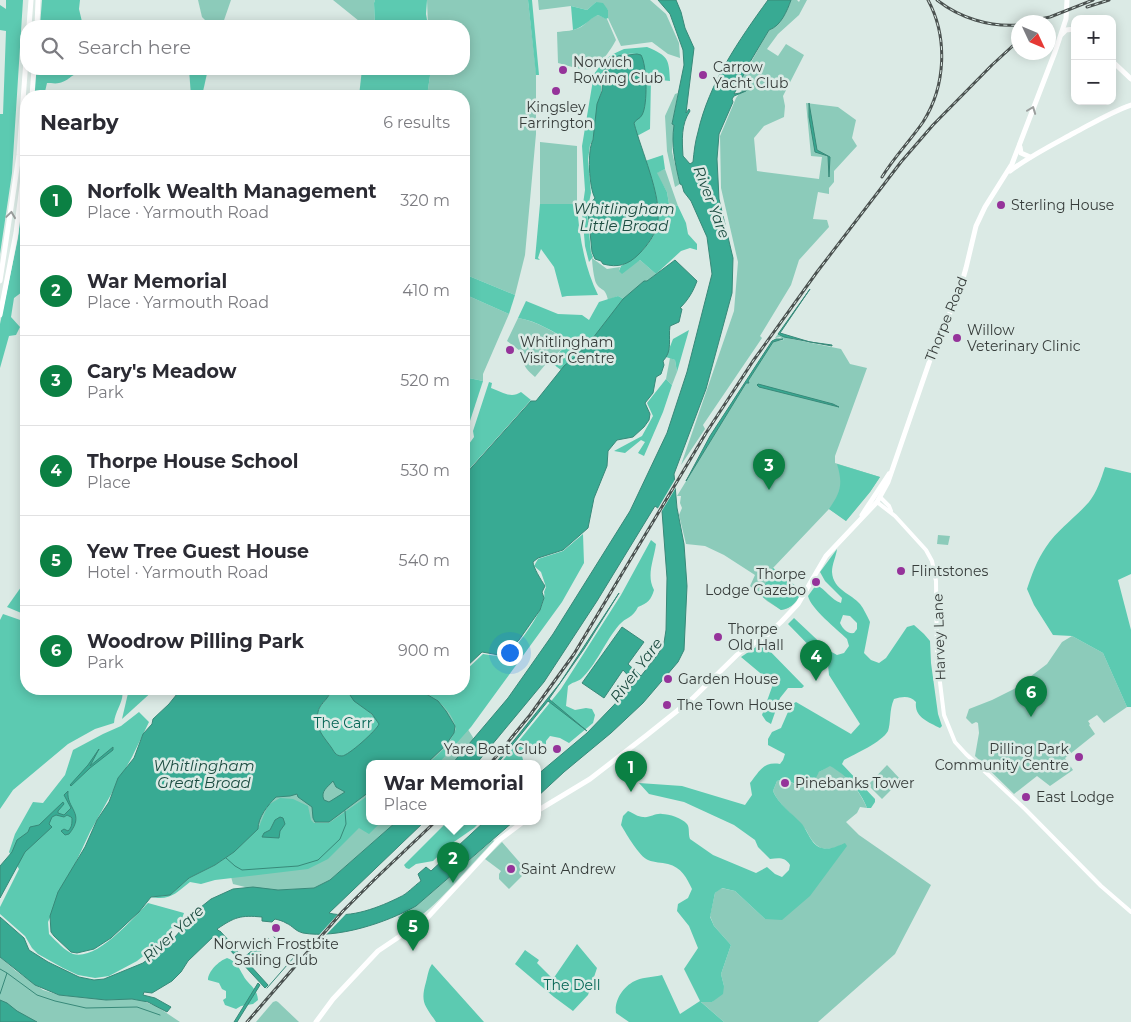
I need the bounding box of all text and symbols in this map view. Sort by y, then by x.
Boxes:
north arrow [1011,15,1056,60]
map controls [1071,15,1116,105]
button: + [1071,15,1116,60]
search box [20,20,470,75]
icon: search [38,34,66,62]
text: Search here [78,36,191,59]
place label: Norwich Rowing Club [573,53,663,87]
place label: Carrow Yacht Club [713,58,788,92]
button: − [1071,60,1116,105]
marker: Norwich Rowing Club [557,64,569,76]
marker: Carrow Yacht Club [697,69,709,81]
marker: Kingsley Farrington [550,85,562,97]
place label: Kingsley Farrington [519,98,593,132]
one-way arrow [1026,106,1036,115]
text: Nearby [40,110,119,135]
text: 6 results [383,113,450,132]
water label: River Yare [690,163,734,241]
text: Norfolk Wealth Management [87,180,377,203]
text: 1 [53,191,59,210]
text: 320 m [400,191,450,210]
place label: Sterling House [1011,196,1114,214]
water label: Whitlingham Little Broad [573,199,675,235]
marker: Sterling House [995,199,1007,211]
text: Place · Yarmouth Road [87,203,269,222]
one-way arrow [5,211,16,219]
text: War Memorial [87,270,227,293]
street label: Thorpe Road [921,274,971,364]
text: 2 [51,281,61,300]
text: 410 m [402,281,450,300]
text: Place · Yarmouth Road [87,293,269,312]
place label: Willow Veterinary Clinic [967,321,1081,355]
marker: Willow Veterinary Clinic [951,332,963,344]
place label: Whitlingham Visitor Centre [520,333,614,367]
marker: Whitlingham Visitor Centre [504,344,516,356]
text: Cary's Meadow [87,360,237,383]
text: 3 [51,371,61,390]
text: 520 m [400,371,450,390]
text: Park [87,383,124,402]
pin: 3 [753,449,785,490]
text: Thorpe House School [87,450,298,473]
text: 4 [50,461,62,480]
text: 530 m [400,461,450,480]
text: Place [87,473,131,492]
text: Yew Tree Guest House [87,540,309,563]
text: 5 [51,551,61,570]
text: 540 m [399,551,450,570]
place label: Flintstones [911,562,988,580]
text: Hotel · Yarmouth Road [87,563,269,582]
place label: Thorpe Lodge Gazebo [705,565,806,599]
marker: Flintstones [895,565,907,577]
marker: Thorpe Lodge Gazebo [810,576,822,588]
street label: Harvey Lane [928,593,950,681]
place label: Thorpe Old Hall [728,620,784,654]
text: Woodrow Pilling Park [87,630,304,653]
marker: Thorpe Old Hall [712,631,724,643]
water label: River Yare [606,634,666,706]
your location [497,640,523,666]
pin: 4 [800,640,832,681]
text: 6 [51,641,61,660]
text: 900 m [398,641,450,660]
text: Park [87,653,124,672]
place label: Garden House [678,670,778,688]
marker: Garden House [662,673,674,685]
pin: 6 [1015,676,1047,717]
place label: The Town House [677,696,793,714]
marker: The Town House [661,699,673,711]
park label: The Carr [314,714,373,732]
place label: Yare Boat Club [444,740,547,758]
place label: Pilling Park Community Centre [935,740,1070,774]
marker: Yare Boat Club [551,743,563,755]
pin: 1 [615,751,647,792]
marker: Pilling Park Community Centre [1073,751,1085,763]
water label: Whitlingham Great Broad [153,756,255,792]
popup [366,760,541,825]
text: War Memorial [383,772,524,795]
place label: Pinebanks Tower [795,774,915,792]
marker: Pinebanks Tower [779,777,791,789]
place label: East Lodge [1036,788,1114,806]
marker: East Lodge [1020,791,1032,803]
text: Place [383,795,427,814]
pin: 2 [437,842,469,883]
place label: Saint Andrew [521,860,616,878]
marker: Saint Andrew [505,863,517,875]
water label: River Yare [138,901,208,965]
pin: 5 [397,910,429,951]
marker: Norwich Frostbite Sailing Club [270,922,282,934]
place label: Norwich Frostbite Sailing Club [213,935,339,969]
park label: The Dell [543,976,601,994]

